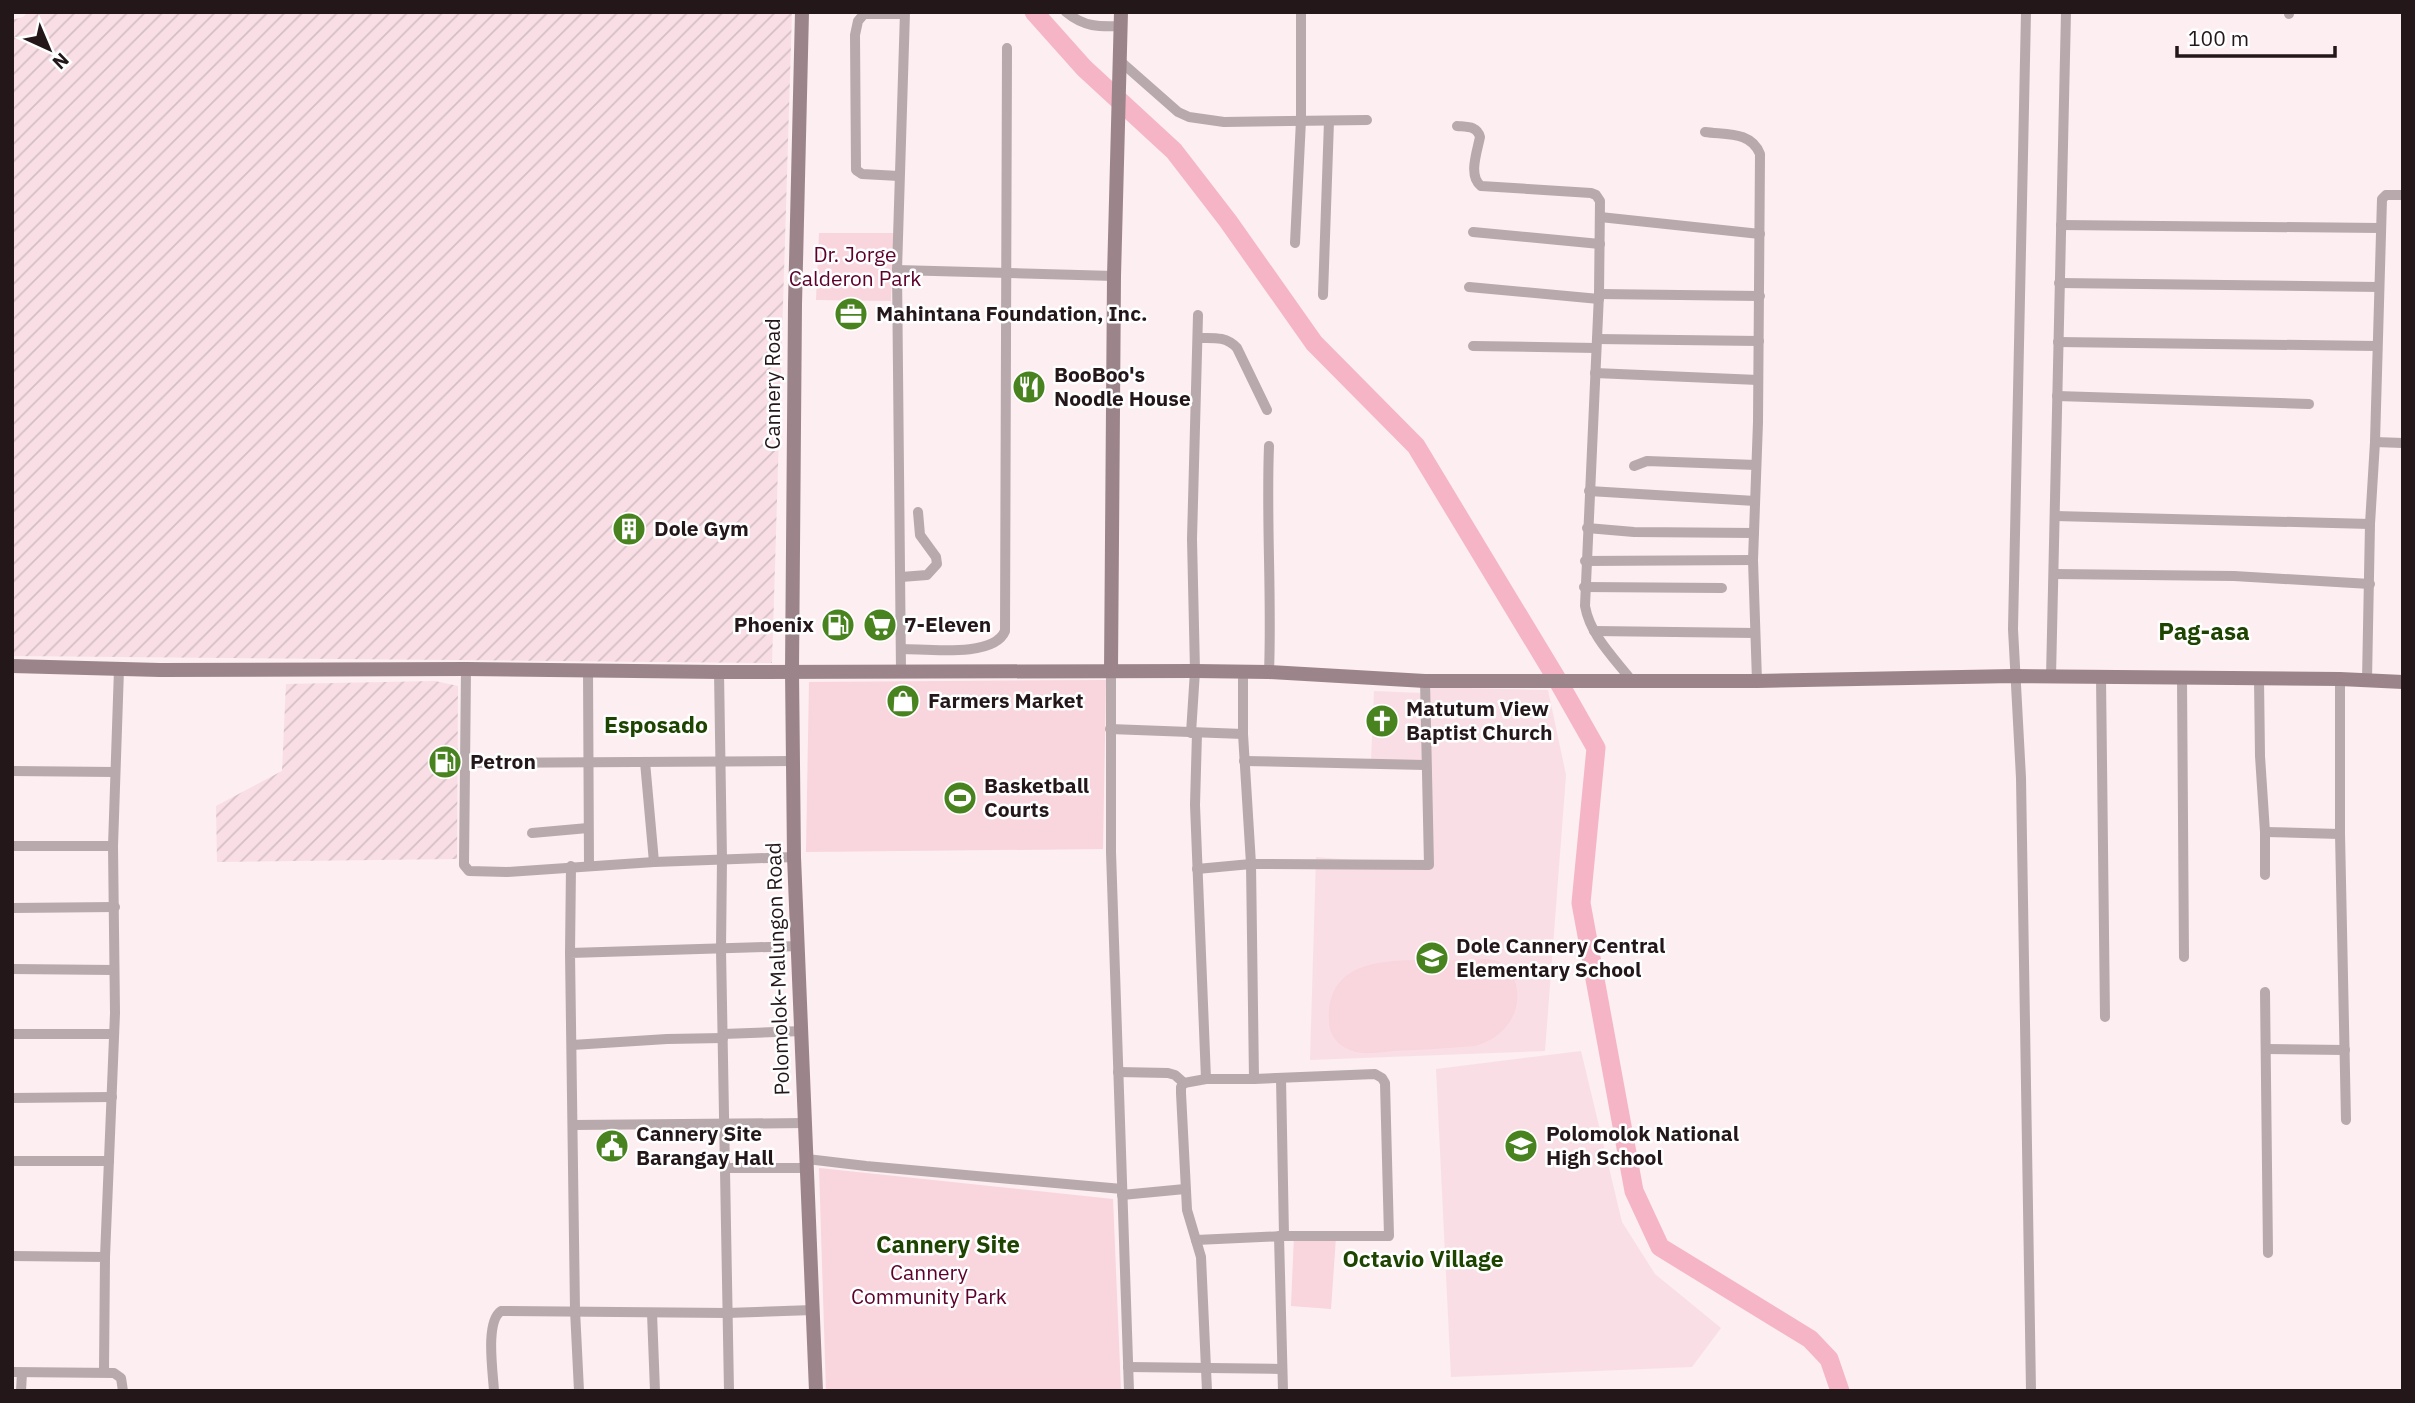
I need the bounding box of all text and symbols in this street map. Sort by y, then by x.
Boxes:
north arrow [14,14,84,84]
scale bar [2177,14,2334,58]
text: 100 m [2188,24,2249,52]
text: N [48,48,74,75]
park label: Dr. Jorge Calderon Park [789,240,921,292]
office icon: Mahintana Foundation, Inc. [832,295,870,333]
place label: Mahintana Foundation, Inc. [876,299,1148,327]
street label: Cannery Road [758,318,786,450]
place label: BooBoo's Noodle House [1054,360,1191,412]
restaurant icon: BooBoo's Noodle House [1010,368,1048,406]
building icon: Dole Gym [610,510,648,548]
place label: Dole Gym [654,514,749,542]
fuel station icon: Phoenix [819,606,857,644]
supermarket icon: 7-Eleven [861,606,899,644]
place label: Phoenix [734,610,814,638]
place label: 7-Eleven [904,610,991,638]
district label: Pag-asa [2158,615,2250,647]
shop icon: Farmers Market [884,682,922,720]
place label: Farmers Market [928,686,1084,714]
place label: Matutum View Baptist Church [1406,694,1553,746]
church icon: Matutum View Baptist Church [1363,702,1401,740]
district label: Esposado [604,709,708,739]
fuel station icon: Petron [426,743,464,781]
place label: Petron [470,747,536,775]
place label: Basketball Courts [984,771,1089,823]
sports icon: Basketball Courts [941,779,979,817]
street label: Polomolok-Malungon Road [759,842,795,1096]
place label: Dole Cannery Central Elementary School [1456,931,1665,983]
school or university icon: Dole Cannery Central Elementary School [1413,939,1451,977]
place label: Cannery Site Barangay Hall [636,1119,774,1171]
place label: Polomolok National High School [1546,1119,1739,1171]
public building icon: Cannery Site Barangay Hall [593,1127,631,1165]
school or university icon: Polomolok National High School [1502,1127,1540,1165]
district label: Cannery Site [876,1228,1020,1260]
district label: Octavio Village [1342,1243,1504,1273]
park label: Cannery Community Park [851,1258,1007,1310]

